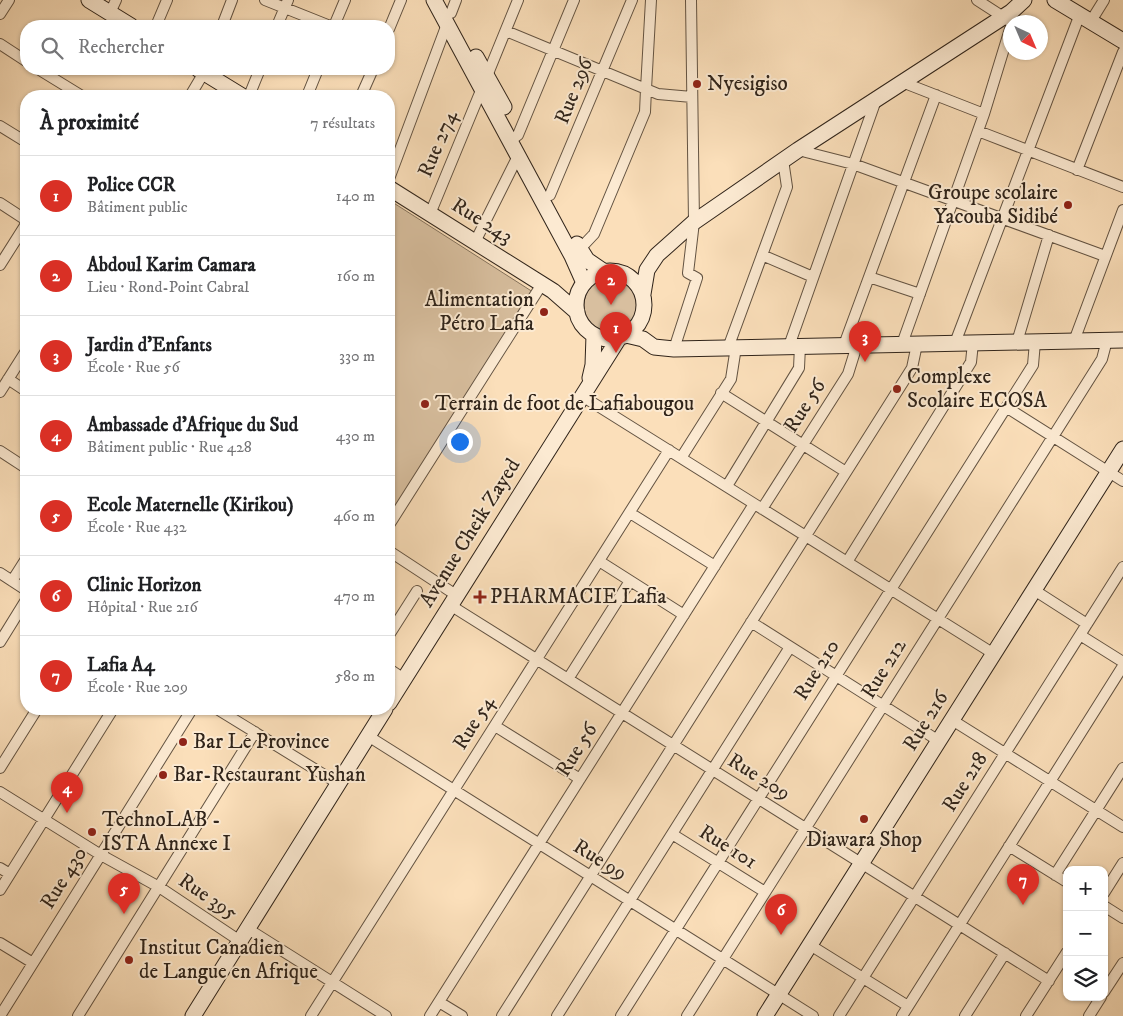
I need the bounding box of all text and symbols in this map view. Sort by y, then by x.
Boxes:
north arrow [1003,15,1048,60]
search box [20,20,395,75]
icon: search [38,34,66,62]
text: Rechercher [78,36,164,59]
street label: Rue 296 [549,53,599,128]
place label: Nyesigiso [707,71,788,97]
marker: Nyesigiso [691,78,703,90]
street label: Rue 274 [412,106,464,181]
text: À proximité [40,110,139,136]
text: 7 résultats [310,113,375,133]
text: Police CCR [87,174,175,197]
place label: Groupe scolaire Yacouba Sidibé [928,180,1058,230]
text: 1 [53,186,59,206]
text: 140 m [336,186,375,206]
street label: Rue 243 [446,192,518,250]
text: Bâtiment public [87,197,188,217]
marker: Groupe scolaire Yacouba Sidibé [1062,199,1074,211]
text: Abdoul Karim Camara [87,254,256,277]
pin: 2 [595,264,627,305]
text: 2 [52,266,60,286]
text: 160 m [337,266,375,286]
text: Lieu · Rond-Point Cabral [87,277,249,297]
place label: Alimentation Pétro Lafia [425,287,534,337]
marker: Alimentation Pétro Lafia [538,306,550,318]
pin: 1 [600,312,632,353]
pin: 3 [849,321,881,362]
text: Jardin d'Enfants [87,334,212,357]
text: 3 [53,346,59,366]
text: 330 m [339,346,375,366]
text: École · Rue 56 [87,357,180,377]
place label: Complexe Scolaire ECOSA [907,364,1048,414]
street label: Rue 56 [778,373,832,438]
marker: Complexe Scolaire ECOSA [891,383,903,395]
place label: Terrain de foot de Lafiabougou [435,391,694,417]
marker: Terrain de foot de Lafiabougou [419,398,431,410]
text: Ambassade d'Afrique du Sud [87,414,298,437]
text: 4 [51,426,61,446]
text: 430 m [336,426,375,446]
your location [447,429,473,455]
text: Bâtiment public · Rue 428 [87,437,252,457]
street label: Avenue Cheik Zayed [414,453,526,612]
text: Ecole Maternelle (Kirikou) [87,494,293,517]
text: 5 [52,506,60,526]
text: 460 m [333,506,375,526]
text: École · Rue 432 [87,517,186,537]
text: Clinic Horizon [87,574,202,597]
place label: PHARMACIE Lafia [490,584,666,610]
text: 6 [52,586,60,606]
text: 470 m [334,586,375,606]
marker: PHARMACIE Lafia [474,591,486,603]
text: Hôpital · Rue 216 [87,597,198,617]
street label: Rue 212 [856,634,913,704]
street label: Rue 210 [788,635,846,705]
text: Lafia A4 [87,654,155,677]
text: 7 [52,666,60,686]
text: 580 m [335,666,375,686]
text: École · Rue 209 [87,677,188,697]
street label: Rue 216 [897,685,955,756]
street label: Rue 54 [447,690,501,755]
street label: Rue 56 [550,717,604,782]
place label: Bar Le Province [193,729,330,755]
marker: Bar Le Province [177,736,189,748]
street label: Rue 218 [937,747,993,817]
street label: Rue 209 [723,748,795,806]
place label: Bar-Restaurant Yushan [173,762,366,788]
marker: Bar-Restaurant Yushan [157,769,169,781]
pin: 4 [51,772,83,813]
place label: TechnoLAB - ISTA Annexe I [102,807,231,857]
marker: Diawara Shop [858,813,870,825]
street label: Rue 101 [694,819,762,875]
marker: TechnoLAB - ISTA Annexe I [86,826,98,838]
place label: Diawara Shop [806,827,922,853]
street label: Rue 99 [568,834,632,886]
street label: Rue 430 [35,842,93,914]
pin: 7 [1007,864,1039,905]
map controls [1063,866,1108,1001]
button: + [1063,866,1108,911]
street label: Rue 395 [173,868,243,926]
pin: 5 [108,873,140,914]
pin: 6 [765,894,797,935]
button: − [1063,911,1108,956]
place label: Institut Canadien de Langue en Afrique [139,935,318,985]
marker: Institut Canadien de Langue en Afrique [123,954,135,966]
button: layers [1063,956,1108,1001]

